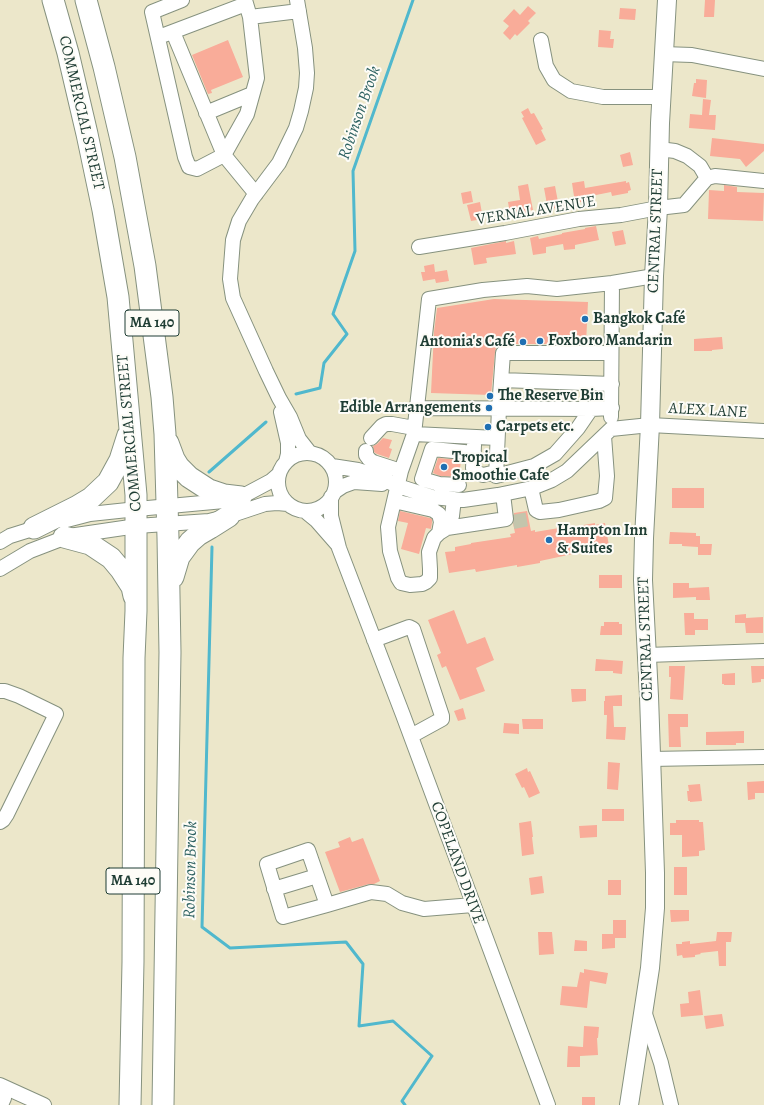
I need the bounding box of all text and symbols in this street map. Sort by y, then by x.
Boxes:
street label: COMMERCIAL STREET [54,34,108,192]
water label: Robinson Brook [334,64,386,162]
street label: CENTRAL STREET [644,168,668,294]
street label: VERNAL AVENUE [475,192,597,230]
place label: Bangkok Café [593,309,686,329]
road number: MA 140 [125,310,179,336]
marker: Bangkok Café [580,314,590,324]
place label: Foxboro Mandarin [548,331,672,351]
place label: Antonia's Café [420,332,515,352]
marker: Foxboro Mandarin [535,336,545,346]
marker: Antonia's Café [518,337,528,347]
street label: COMMERCIAL STREET [114,353,146,513]
place label: The Reserve Bin [498,386,603,406]
marker: The Reserve Bin [485,391,495,401]
place label: Edible Arrangements [339,398,481,418]
street label: ALEX LANE [668,399,748,423]
marker: Edible Arrangements [484,403,494,413]
place label: Carpets etc. [496,417,574,437]
marker: Carpets etc. [483,422,493,432]
place label: Tropical Smoothie Cafe [452,448,550,486]
marker: Tropical Smoothie Cafe [439,462,449,472]
place label: Hampton Inn & Suites [557,521,648,559]
marker: Hampton Inn & Suites [544,535,554,545]
street label: CENTRAL STREET [634,576,658,702]
street label: COPELAND DRIVE [426,799,488,927]
water label: Robinson Brook [180,821,202,919]
road number: MA 140 [106,868,160,894]

